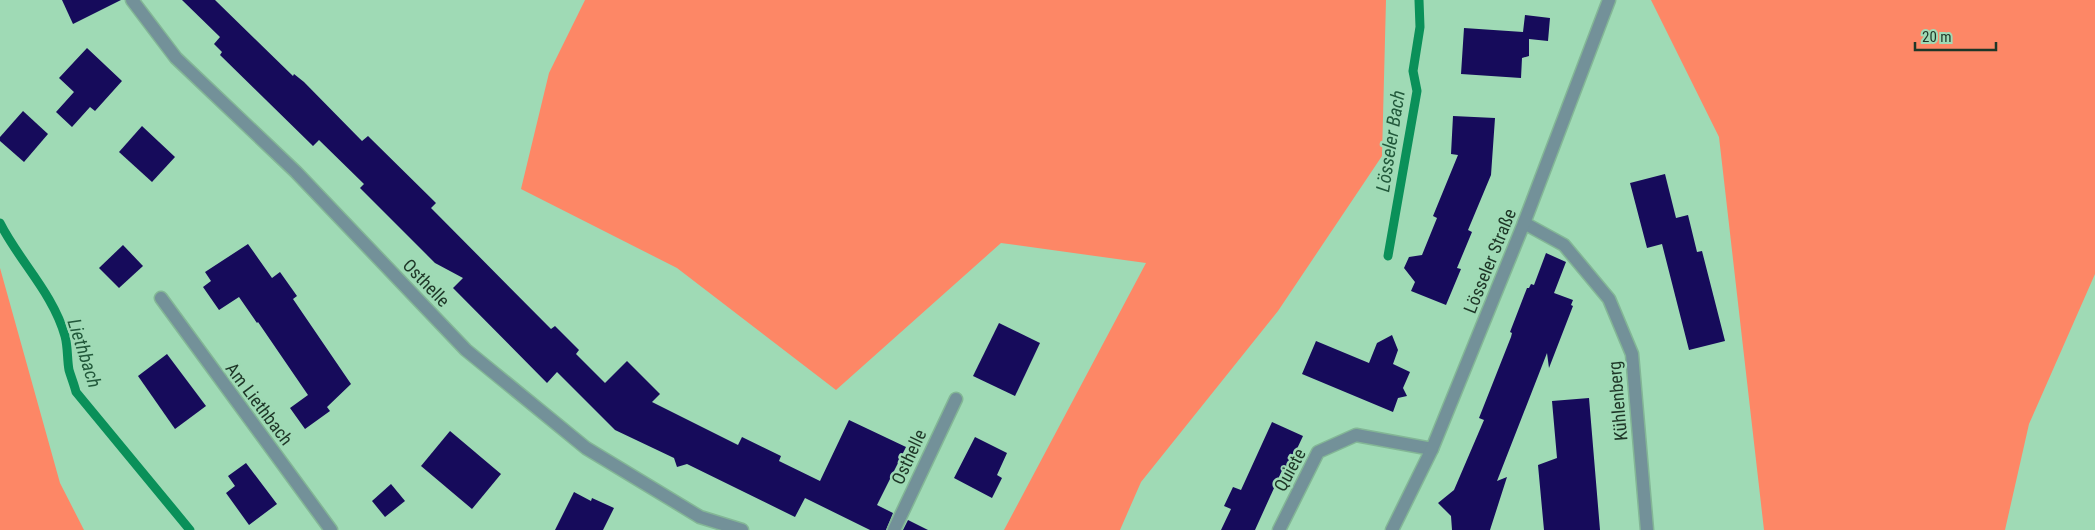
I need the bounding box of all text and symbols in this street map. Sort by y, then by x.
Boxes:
scale bar [1915,20,1996,52]
text: 20 m [1922,28,1952,46]
water label: Lösseler Bach [1371,89,1410,194]
street label: Lösseler Straße [1459,205,1520,316]
street label: Osthelle [399,254,454,311]
water label: Liethbach [63,316,106,391]
street label: Am Liethbach [222,358,297,449]
street label: Kühlenberg [1604,360,1631,442]
street label: Osthelle [887,426,930,488]
street label: Quiete [1269,445,1310,495]

